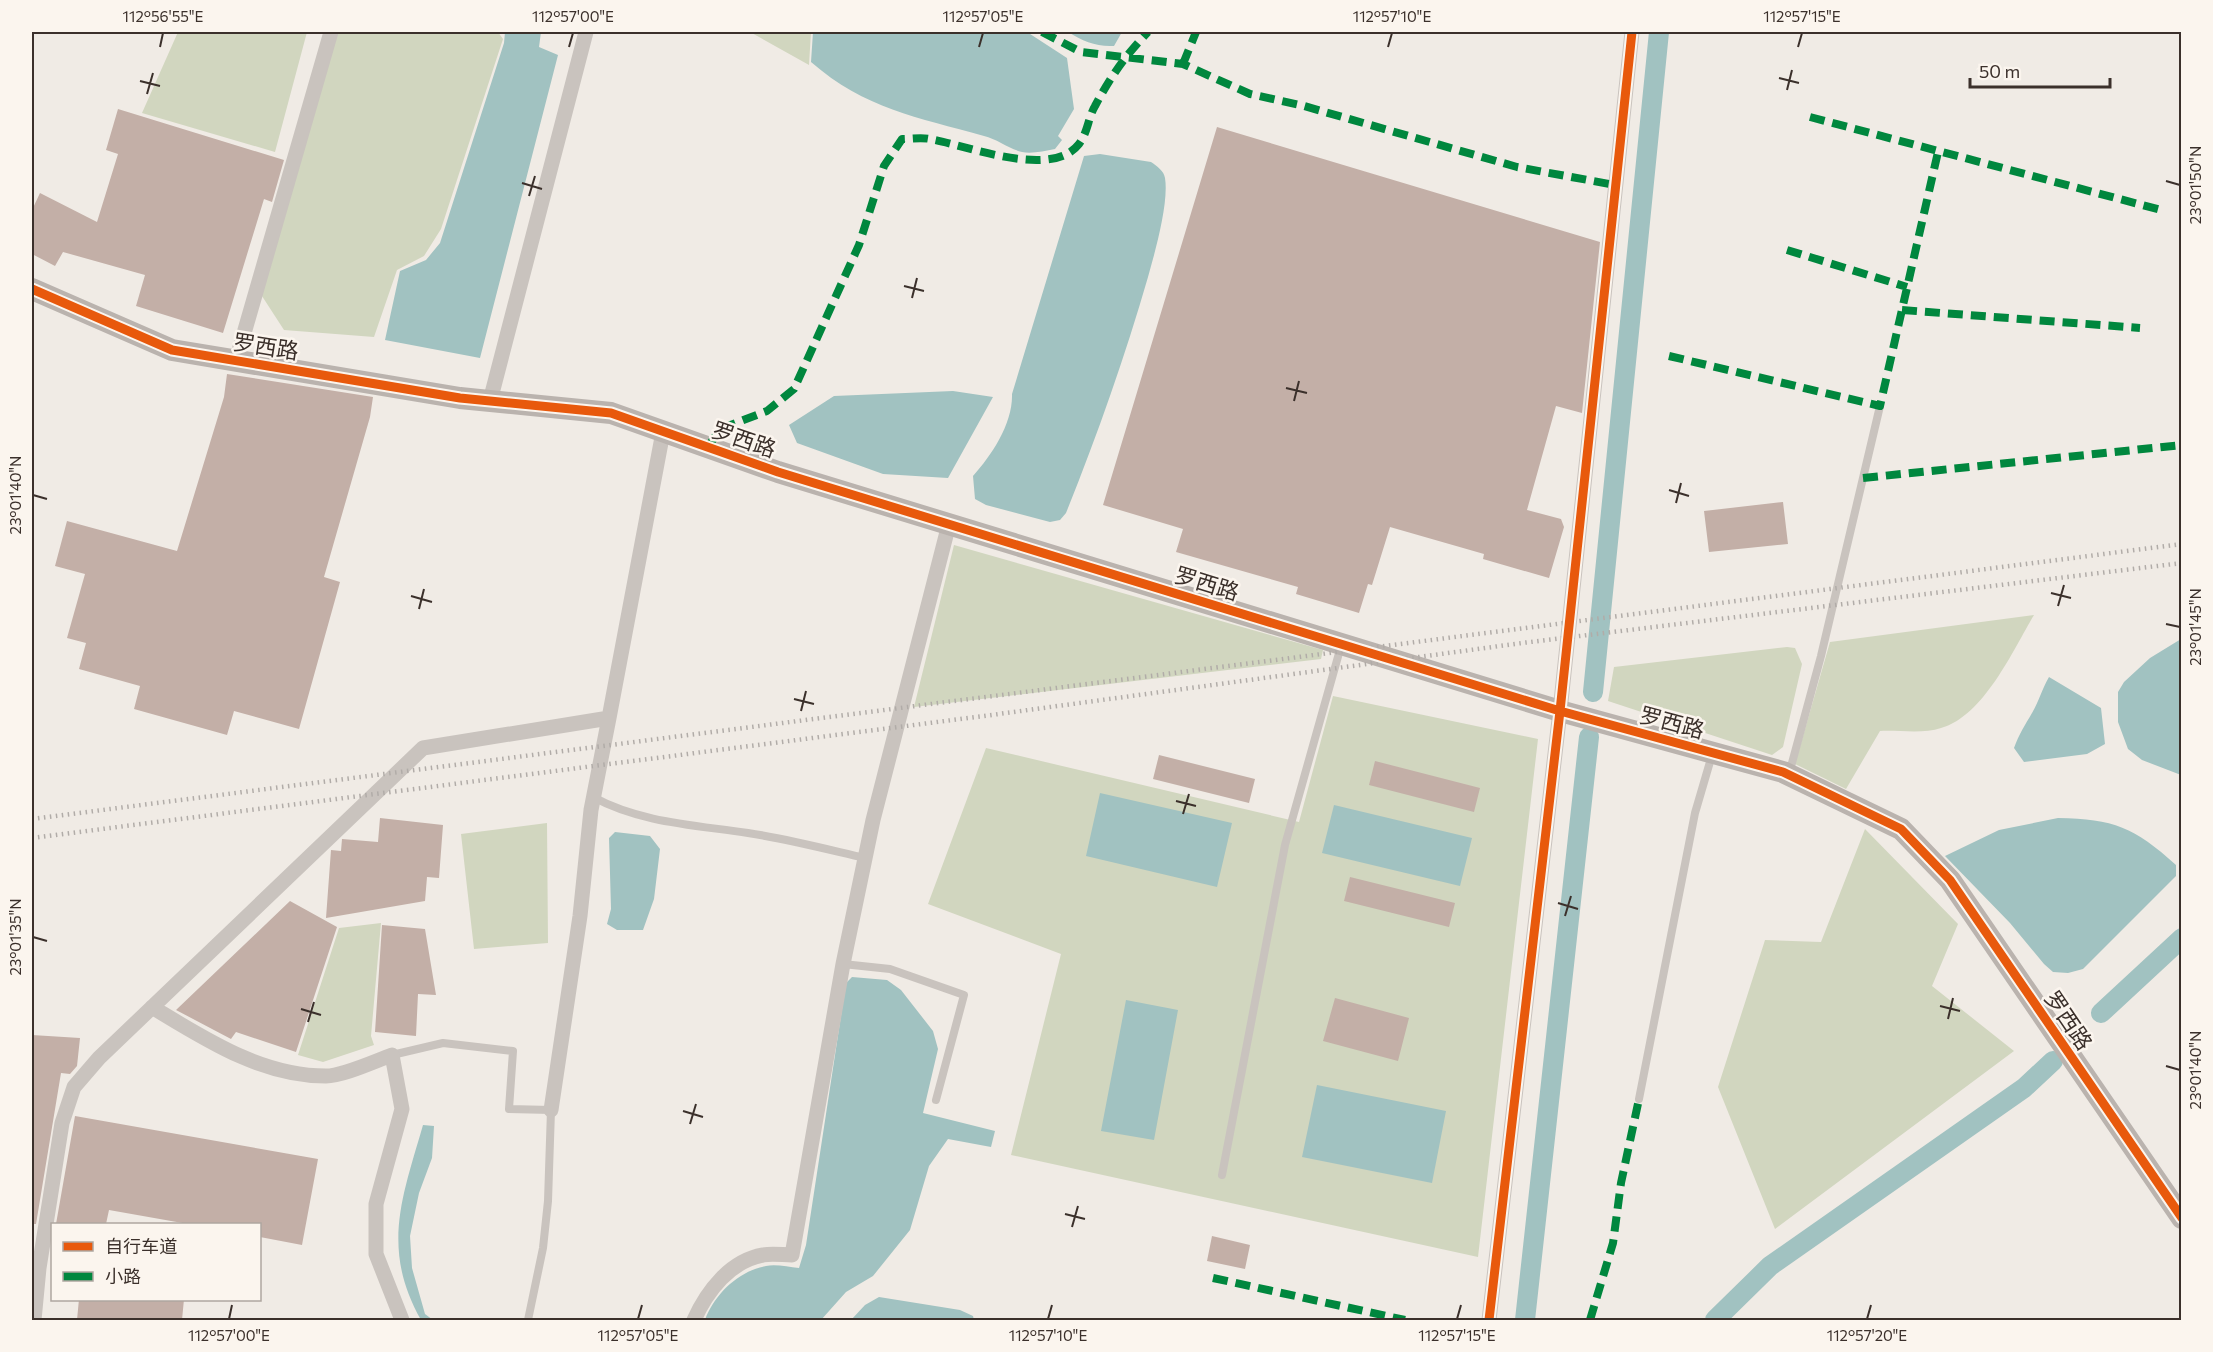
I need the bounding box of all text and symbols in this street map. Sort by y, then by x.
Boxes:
text: 112°56'55"E [123,7,203,25]
text: 112°57'00"E [532,7,614,25]
text: 112°57'05"E [943,7,1023,25]
text: 112°57'10"E [1353,7,1431,25]
text: 112°57'15"E [1763,7,1841,25]
scale bar [1970,51,2110,89]
text: 50 m [1979,60,2020,82]
text: 23°01'50"N [2186,146,2204,224]
street label: 罗西路 [231,328,301,364]
street label: 罗西路 [708,415,780,463]
text: 23°01'40"N [6,456,24,534]
street label: 罗西路 [1171,560,1243,606]
text: 23°01'45"N [2186,588,2204,666]
street label: 罗西路 [1637,700,1707,744]
text: 23°01'35"N [6,898,24,976]
street label: 罗西路 [2039,985,2099,1055]
text: 23°01'40"N [2186,1031,2204,1109]
legend [51,1223,261,1301]
text: 自行车道 [105,1235,177,1257]
text: 小路 [105,1265,141,1287]
text: 112°57'00"E [188,1326,270,1344]
text: 112°57'05"E [598,1326,678,1344]
text: 112°57'10"E [1009,1326,1087,1344]
text: 112°57'15"E [1418,1326,1496,1344]
text: 112°57'20"E [1827,1326,1907,1344]

